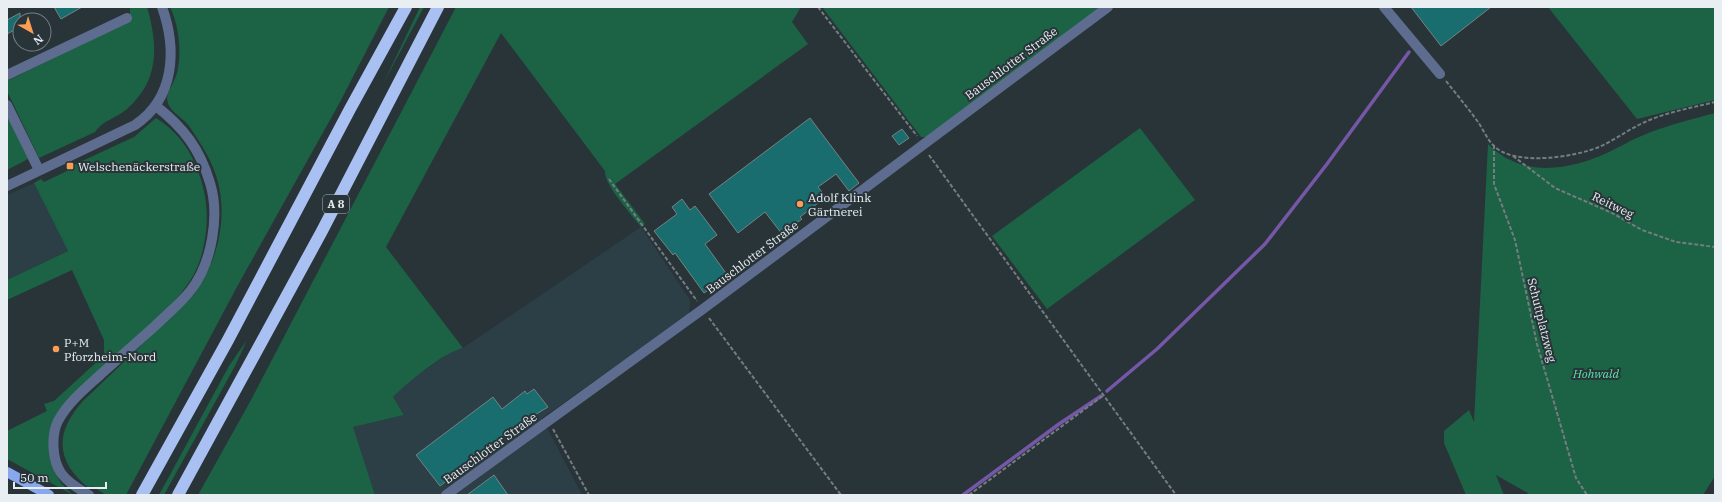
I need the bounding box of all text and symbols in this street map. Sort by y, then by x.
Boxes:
north arrow [12,12,52,52]
street label: Bauschlotter Straße [962,23,1060,103]
text: N [30,32,46,48]
place label: Welschenäckerstraße [78,159,200,174]
marker: Welschenäckerstraße [65,161,75,171]
street label: Reitweg [1590,188,1637,222]
place label: Adolf Klink Gärtnerei [808,190,871,219]
road number: A 8 [323,195,349,213]
marker: Adolf Klink Gärtnerei [795,199,805,209]
street label: Bauschlotter Straße [703,217,801,297]
street label: Schuttplatzweg [1524,276,1560,364]
place label: P+M Pforzheim-Nord [64,335,156,364]
marker: P+M Pforzheim-Nord [51,344,61,354]
park label: Hohwald [1572,366,1619,381]
street label: Bauschlotter Straße [440,409,540,487]
scale bar [14,464,106,490]
text: 50 m [20,470,49,485]

